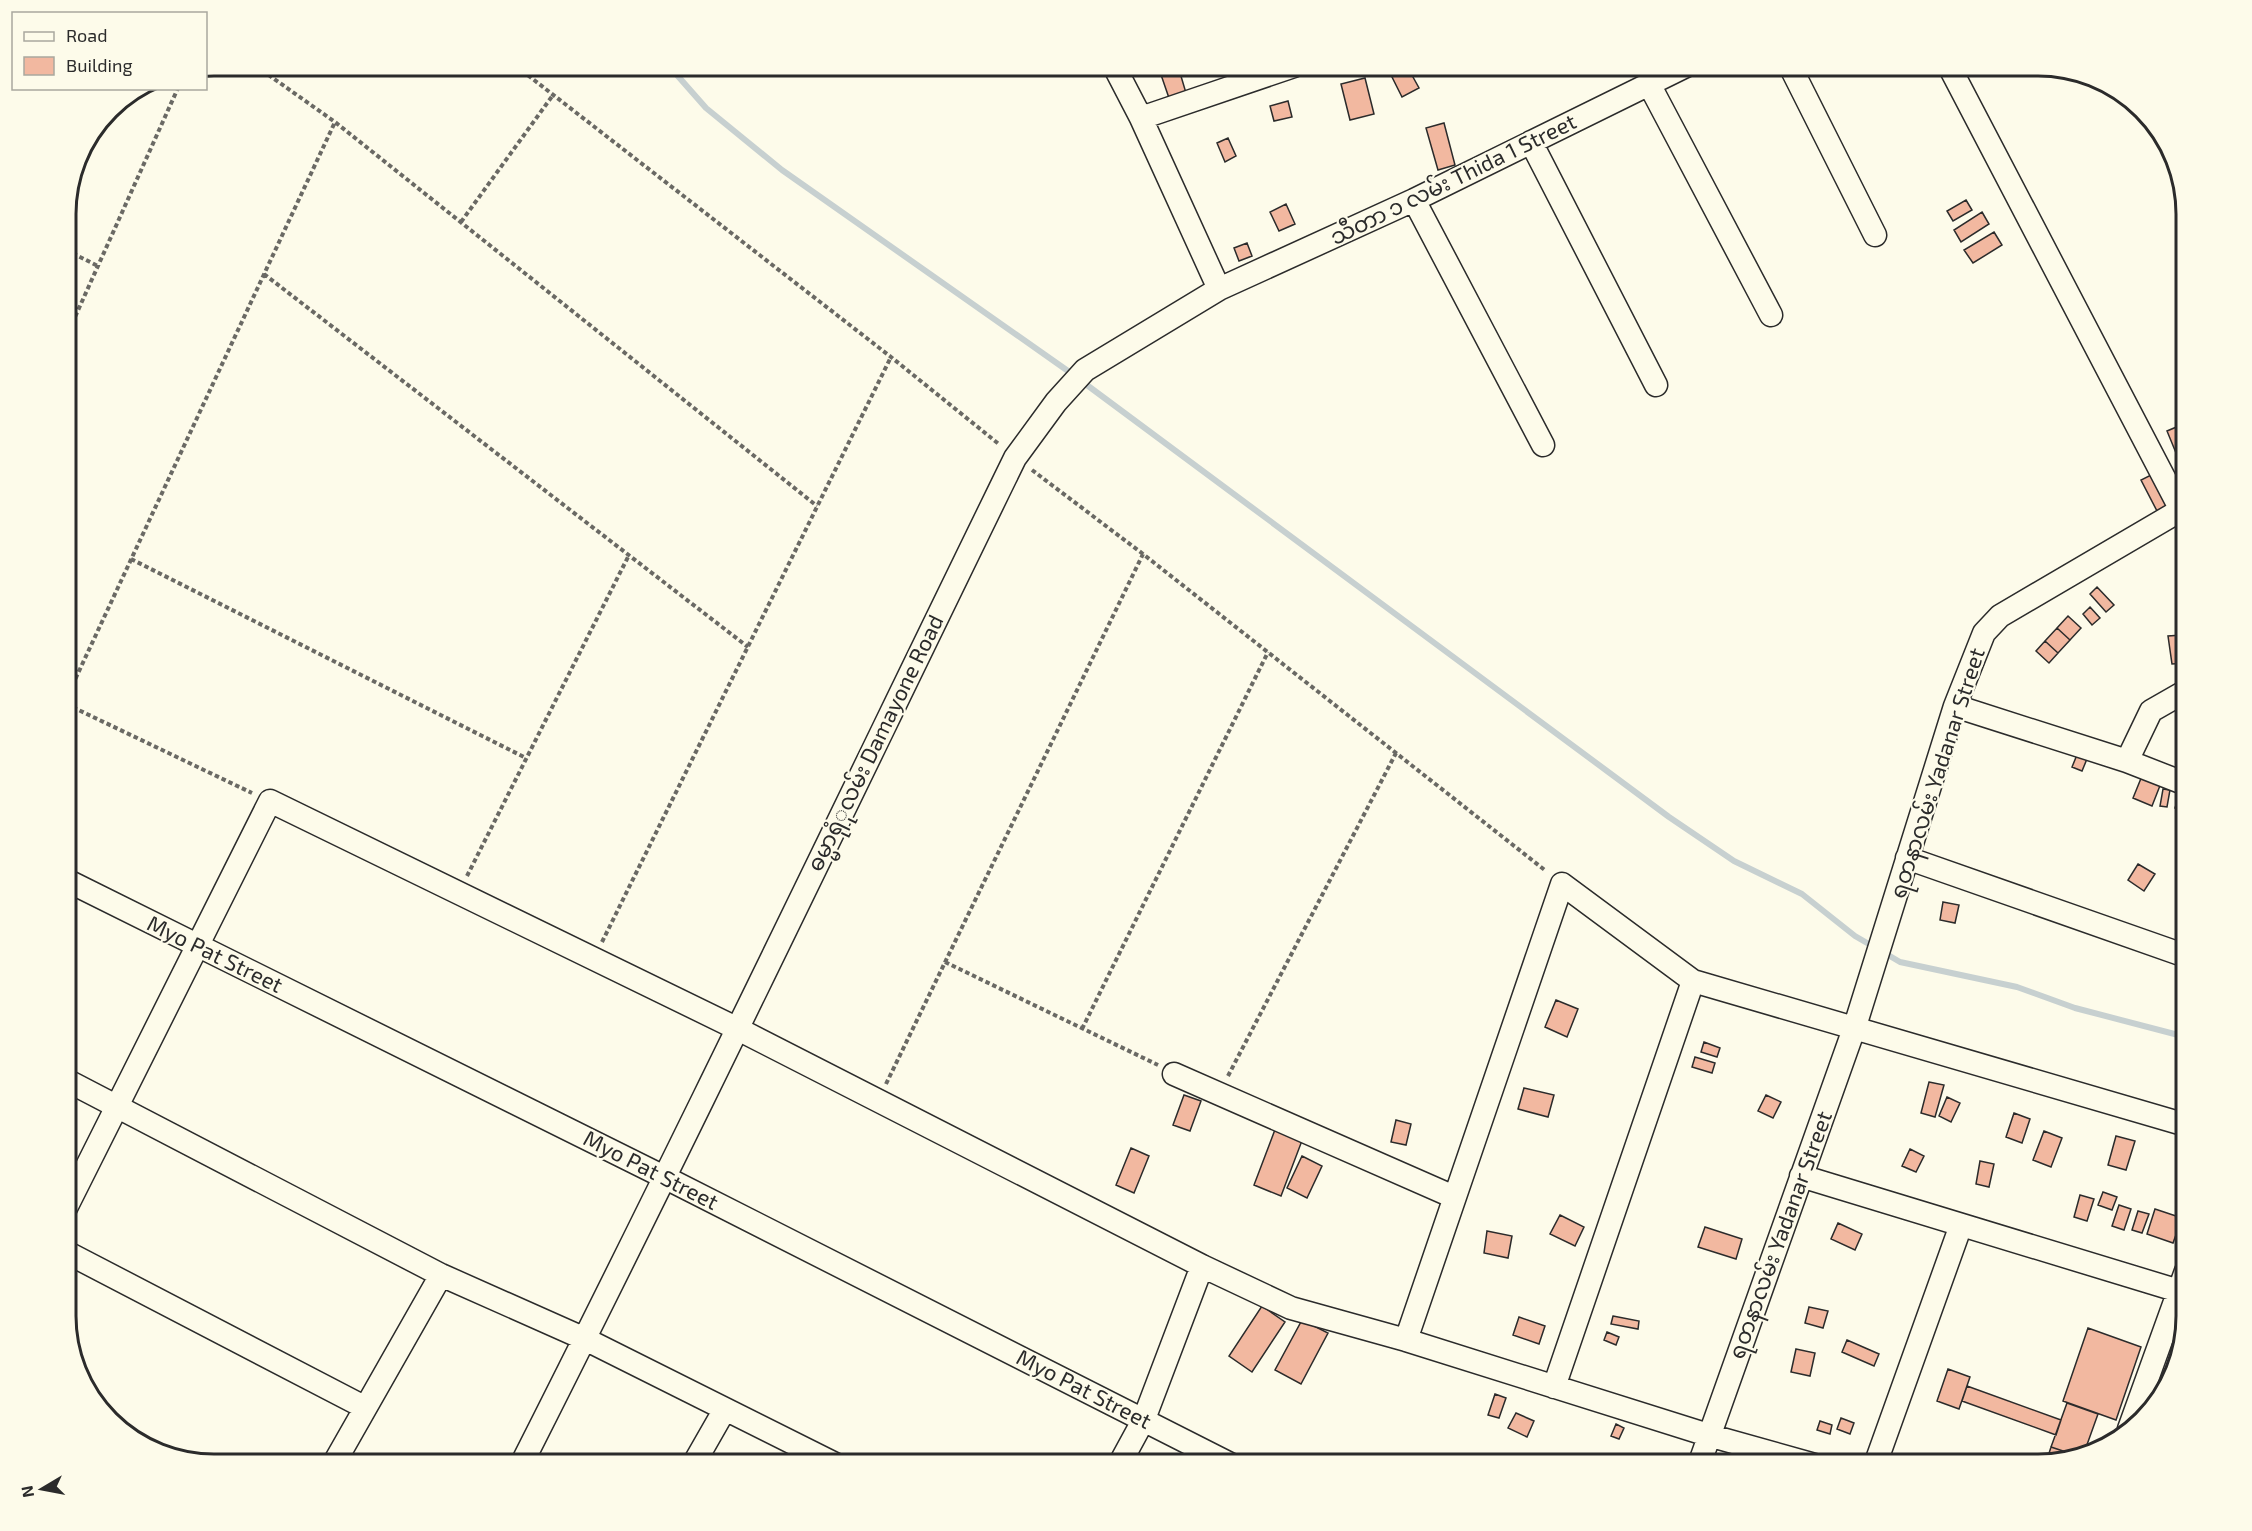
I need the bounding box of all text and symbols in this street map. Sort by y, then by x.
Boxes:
legend [12,12,207,90]
text: Road [66,24,107,46]
text: Building [66,54,133,76]
street label: သီတာ ၁ လမ်း Thida 1 Street [1325,106,1580,249]
street label: ဓမ္မာရုံုလမ်း Damayone Road [800,610,953,878]
street label: ရတနာလမ်း Yadanar Street [1882,644,1995,903]
street label: Myo Pat Street [143,909,287,997]
street label: ရတနာလမ်း Yadanar Street [1721,1107,1842,1364]
street label: Myo Pat Street [580,1124,723,1214]
street label: Myo Pat Street [1013,1343,1156,1433]
north arrow [12,1459,72,1519]
text: N [16,1484,37,1499]

